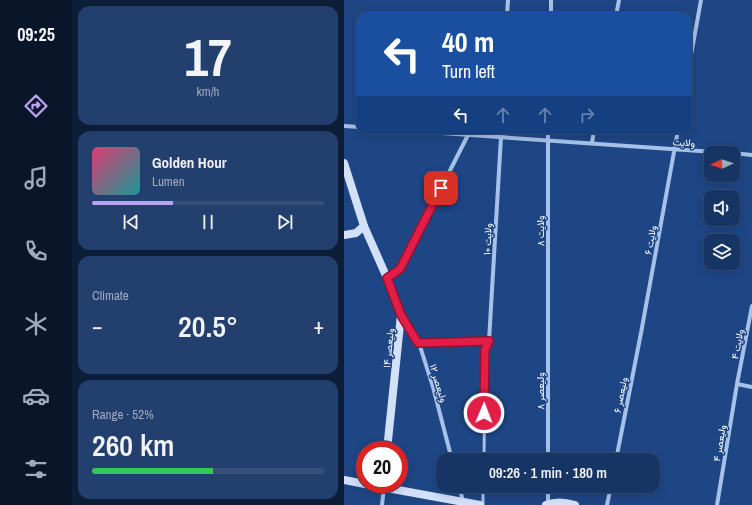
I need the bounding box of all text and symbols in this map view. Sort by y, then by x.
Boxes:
text: 09:25 [17,22,55,47]
text: 17 [184,22,232,92]
text: 40 m [442,23,494,61]
icon: left [376,28,428,80]
text: Turn left [442,59,495,84]
text: km/h [196,83,220,100]
icon: directions [22,92,50,120]
icon: left [450,104,472,126]
icon: ahead [492,104,514,126]
icon: ahead [534,104,556,126]
icon: right [576,104,598,126]
street label: ولایت [672,135,696,150]
north arrow [704,146,740,182]
map controls [704,146,740,270]
text: Golden Hour [152,152,227,173]
icon: music [22,164,50,192]
pin [424,171,458,205]
text: Lumen [152,173,185,190]
icon: arrive [430,177,452,199]
button: sound [704,190,740,226]
icon: previous [120,211,142,233]
icon: pause [197,211,219,233]
icon: next [274,211,296,233]
street label: ولایت ۸ [534,216,547,246]
street label: ولایت ۱۰ [480,223,495,255]
street label: ولایت ۶ [642,224,659,256]
button: layers [704,234,740,270]
icon: phone [22,237,50,265]
text: Climate [92,287,129,304]
text: 20.5° [178,306,238,346]
icon: climate [22,310,50,338]
text: − [92,311,103,341]
text: + [313,311,324,341]
street label: ولیعصر ۱۴ [380,327,397,369]
street label: ولایت ۴ [728,328,747,360]
street label: ولیعصر ۱۲ [427,362,451,404]
street label: ولیعصر ۸ [534,372,547,410]
street label: ولیعصر ۶ [611,376,630,414]
icon: car [22,382,50,410]
position arrow [463,392,505,434]
text: Range · 52% [92,406,154,423]
street label: ولیعصر ۴ [710,424,729,462]
text: 260 km [92,425,174,465]
speed limit sign: 20 [356,441,408,493]
icon: filters [22,455,50,483]
text: 09:26 · 1 min · 180 m [489,462,607,483]

